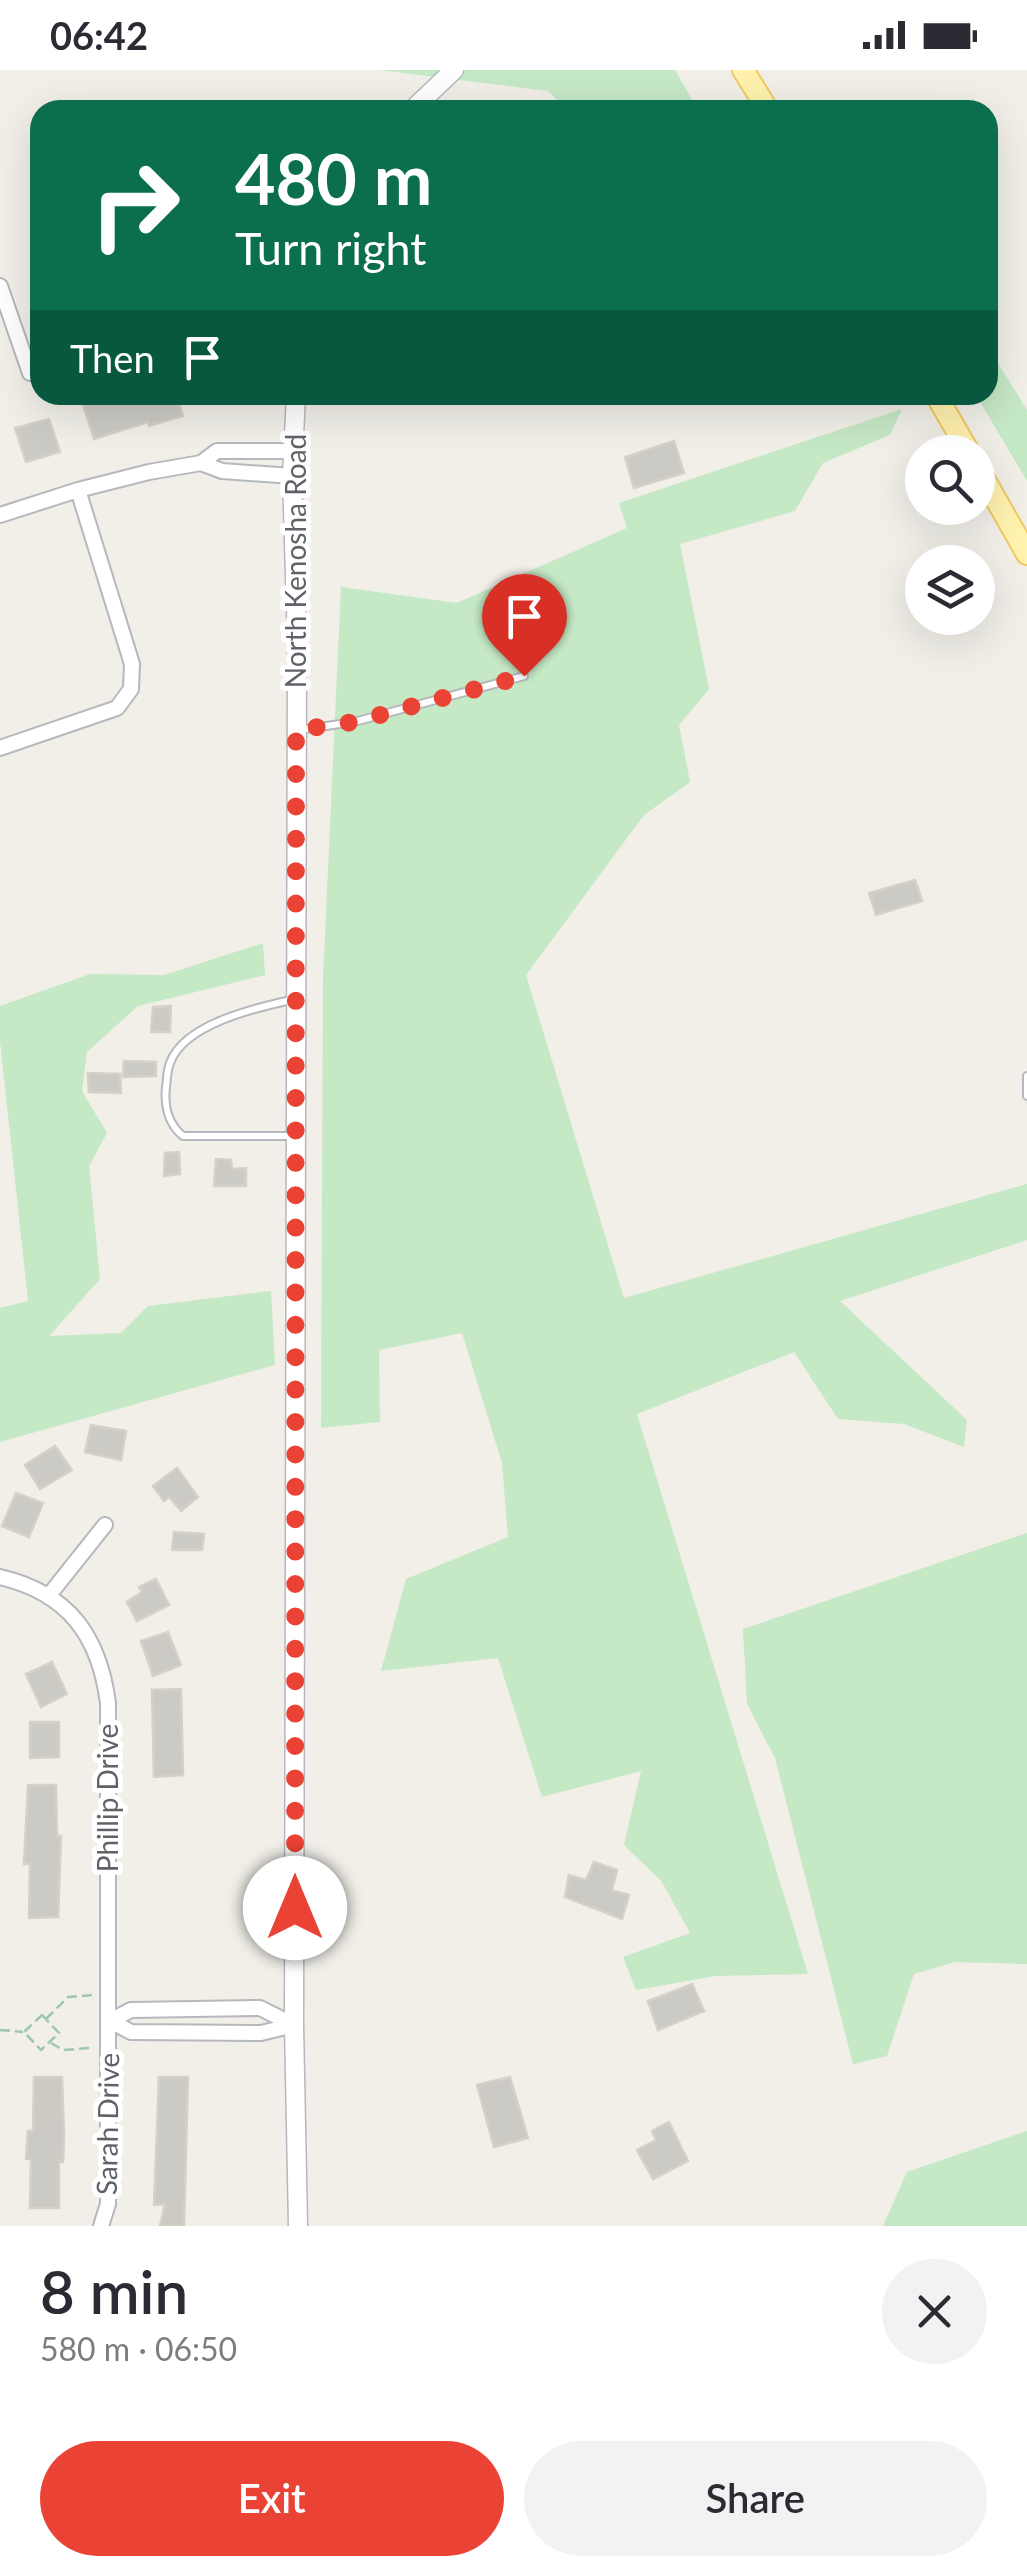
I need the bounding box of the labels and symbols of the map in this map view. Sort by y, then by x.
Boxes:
street label: North Kenosha Road [278,434,312,688]
pin [482,574,567,677]
street label: Phillip Drive [90,1724,124,1872]
position arrow [243,1856,347,1960]
street label: Sarah Drive [89,2053,125,2195]

